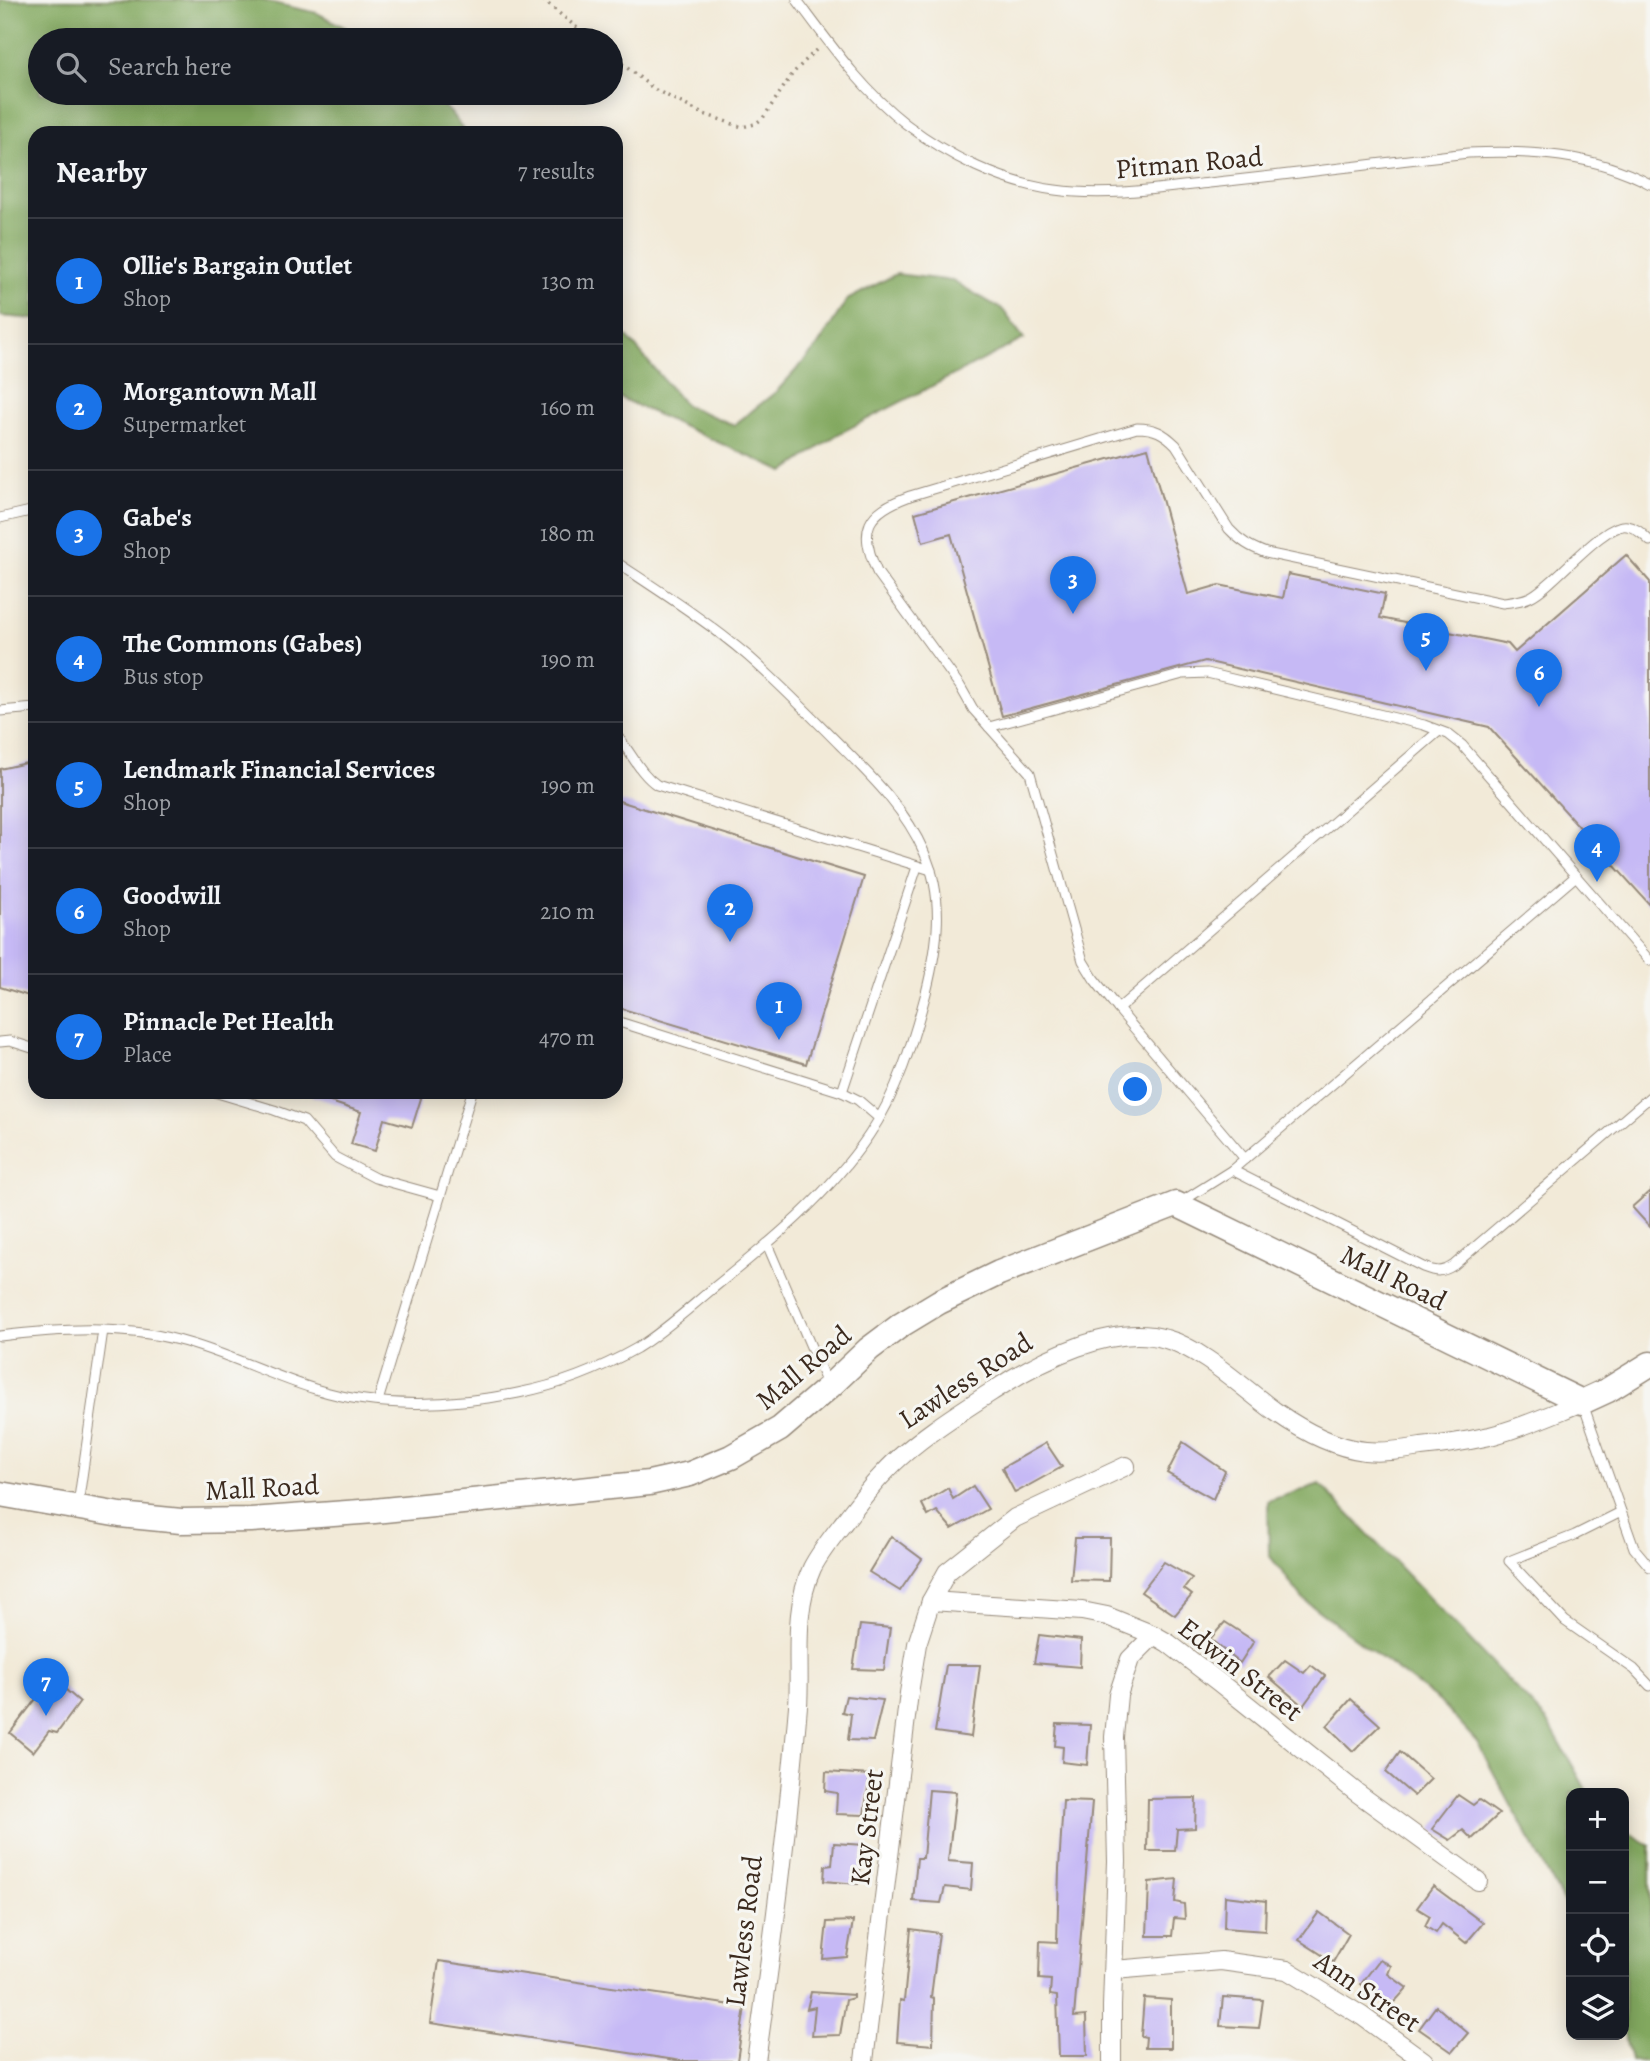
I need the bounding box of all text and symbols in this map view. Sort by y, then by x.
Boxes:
search box [28,28,623,105]
icon: search [52,48,90,86]
text: Search here [108,49,232,84]
street label: Pitman Road [1114,138,1265,188]
text: Nearby [56,152,147,192]
text: 7 results [518,156,595,187]
text: Ollie's Bargain Outlet [123,248,352,283]
text: 1 [75,266,83,297]
text: 130 m [542,266,595,297]
text: Shop [123,283,171,314]
text: Morgantown Mall [123,374,317,409]
text: 2 [73,392,85,423]
text: 160 m [541,392,595,423]
text: Supermarket [123,409,246,440]
text: Gabe's [123,500,192,535]
text: 3 [74,518,84,549]
text: 180 m [540,518,595,549]
text: Shop [123,535,171,566]
pin: 3 [1050,556,1096,614]
pin: 5 [1403,613,1449,671]
text: The Commons (Gabes) [123,626,362,661]
text: 4 [74,644,84,675]
text: 190 m [541,644,595,675]
pin: 6 [1516,649,1562,707]
text: Bus stop [123,661,203,692]
text: Lendmark Financial Services [123,752,435,787]
text: 5 [74,770,84,801]
text: 190 m [541,770,595,801]
text: Shop [123,787,171,818]
pin: 4 [1574,824,1620,882]
text: Goodwill [123,878,221,913]
pin: 2 [707,884,753,942]
text: 6 [74,896,84,927]
text: 210 m [540,896,595,927]
text: Shop [123,913,171,944]
pin: 1 [756,982,802,1040]
text: Pinnacle Pet Health [123,1004,334,1039]
text: 7 [74,1022,84,1053]
text: 470 m [539,1022,595,1053]
text: Place [123,1039,172,1070]
your location [1118,1072,1152,1106]
street label: Mall Road [1334,1236,1454,1320]
street label: Mall Road [748,1316,860,1419]
street label: Lawless Road [891,1323,1041,1438]
street label: Mall Road [204,1466,321,1510]
street label: Edwin Street [1170,1609,1310,1730]
pin: 7 [23,1658,69,1716]
street label: Kay Street [841,1767,893,1887]
map controls [1566,1788,1629,2040]
button: + [1566,1788,1629,1851]
button: − [1566,1851,1629,1914]
street label: Lawless Road [716,1852,772,2009]
button: locate [1566,1914,1629,1977]
street label: Ann Street [1306,1942,1428,2041]
button: layers [1566,1977,1629,2040]

